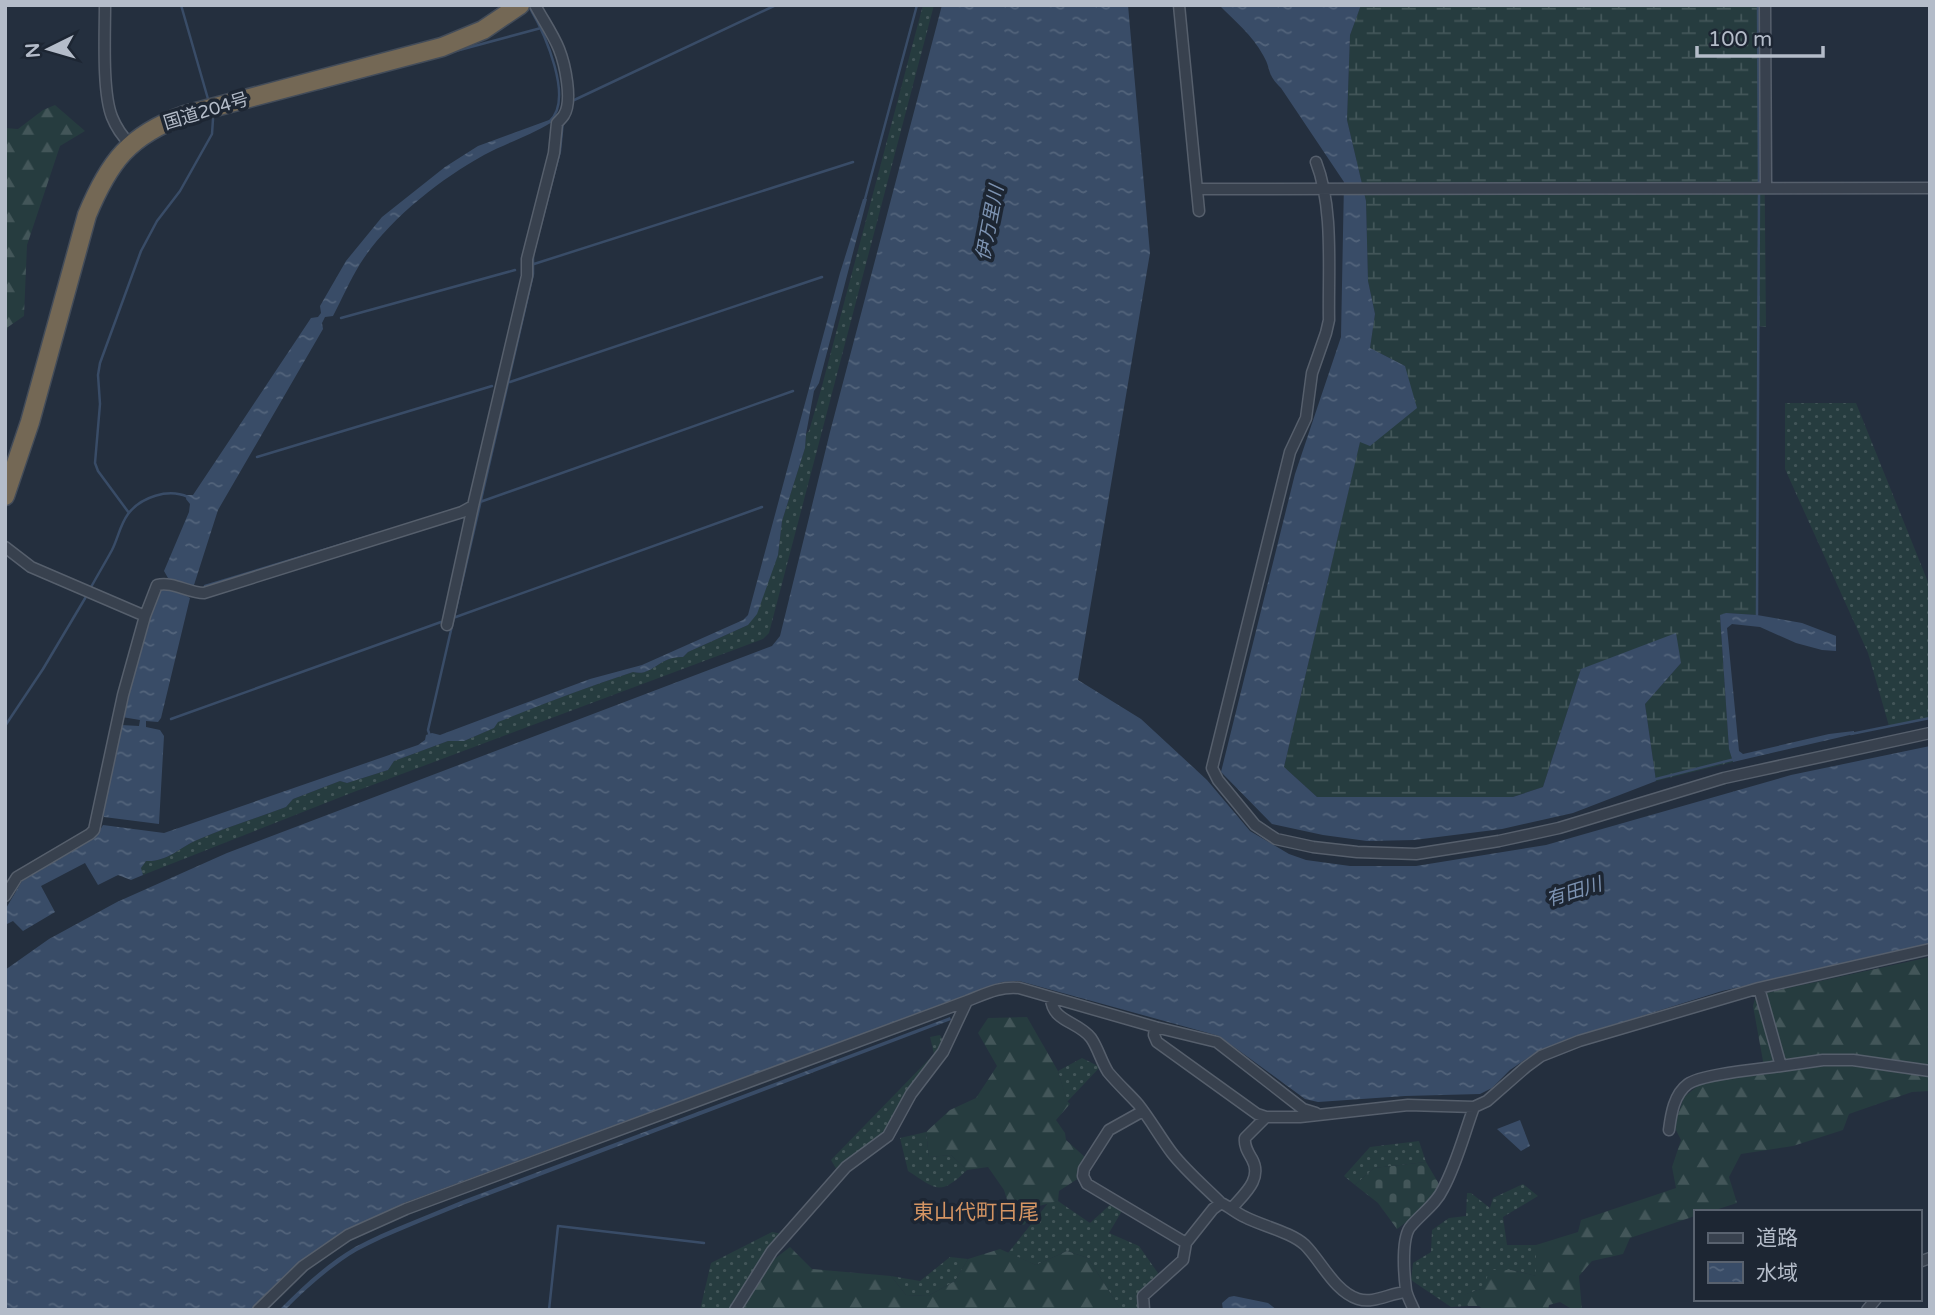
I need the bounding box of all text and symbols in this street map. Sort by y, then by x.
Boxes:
north arrow [14,14,84,84]
scale bar [1697,14,1823,58]
text: 100 m [1708,27,1772,52]
text: N [21,42,45,59]
street label: 国道204号 [161,88,251,134]
water label: 伊万里川 [972,182,1008,262]
water label: 有田川 [1544,873,1606,911]
district label: 東山代町日尾 [913,1200,1039,1225]
legend [1694,1210,1921,1301]
text: 道路 [1756,1226,1798,1251]
text: 水域 [1756,1261,1798,1286]

